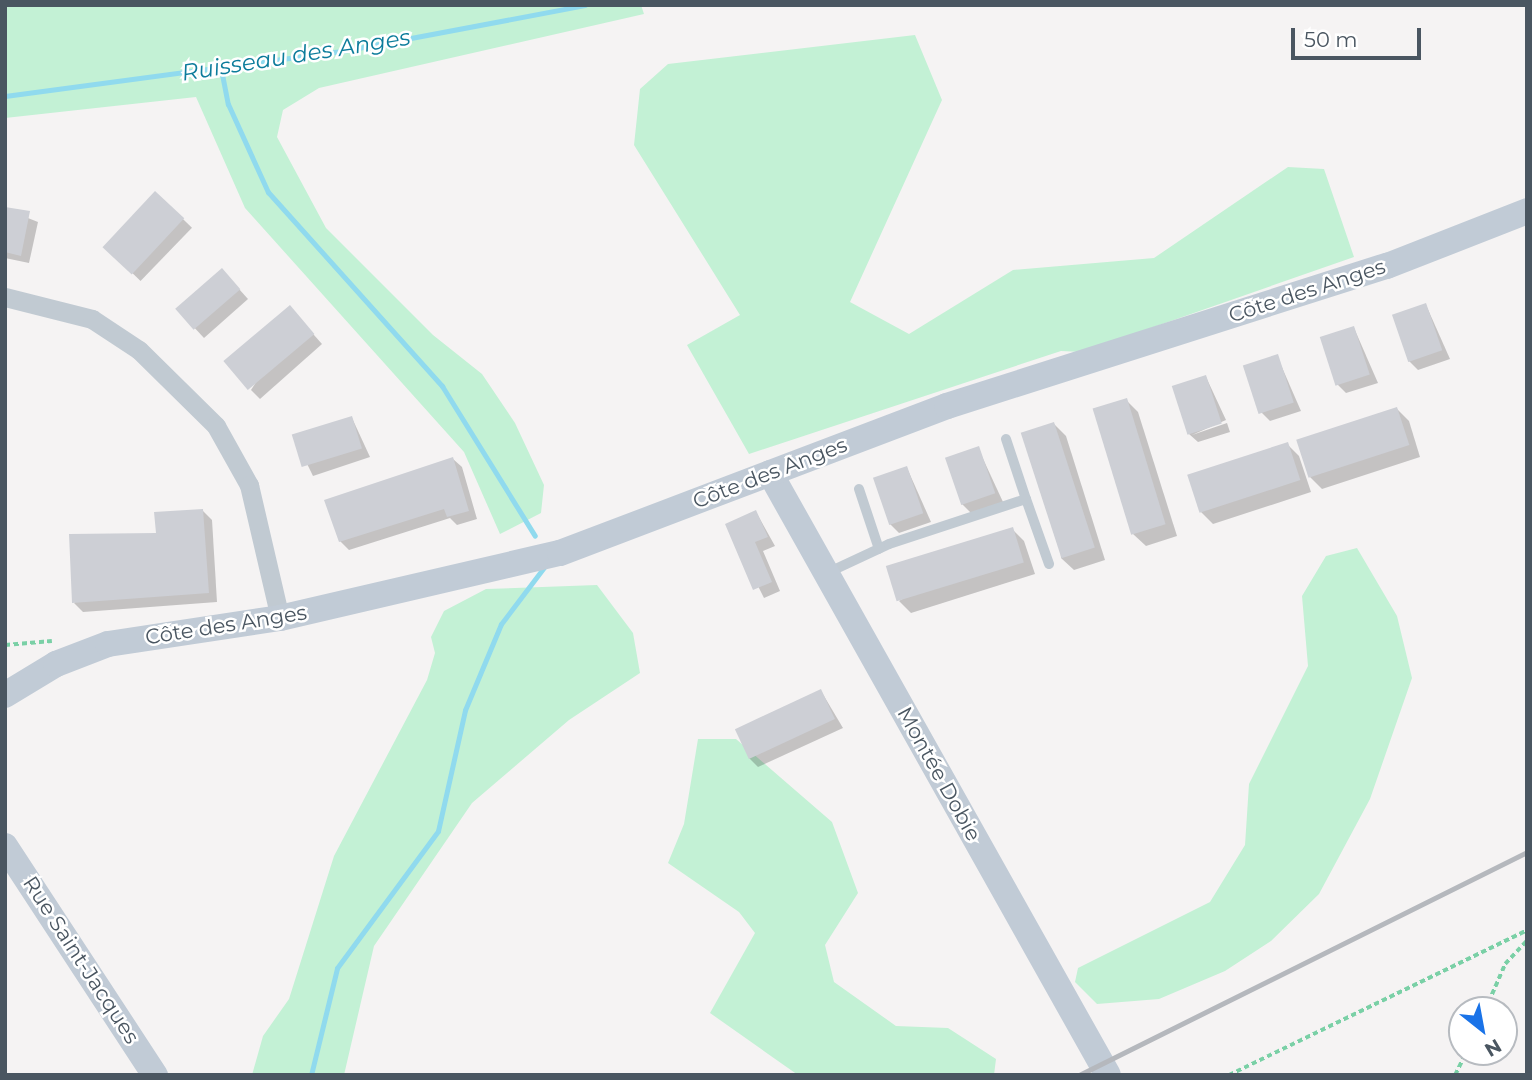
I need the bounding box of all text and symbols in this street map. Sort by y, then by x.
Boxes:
scale bar [1294,14,1424,58]
water label: Ruisseau des Anges [180,23,412,87]
text: 50 m [1304,27,1358,52]
street label: Côte des Anges [1226,254,1388,328]
street label: Côte des Anges [689,432,851,514]
street label: Côte des Anges [143,600,309,650]
street label: Montée Dobie [892,703,986,845]
street label: Rue Saint-Jacques [17,872,145,1048]
north arrow [1448,996,1518,1066]
text: N [1481,1034,1506,1062]

